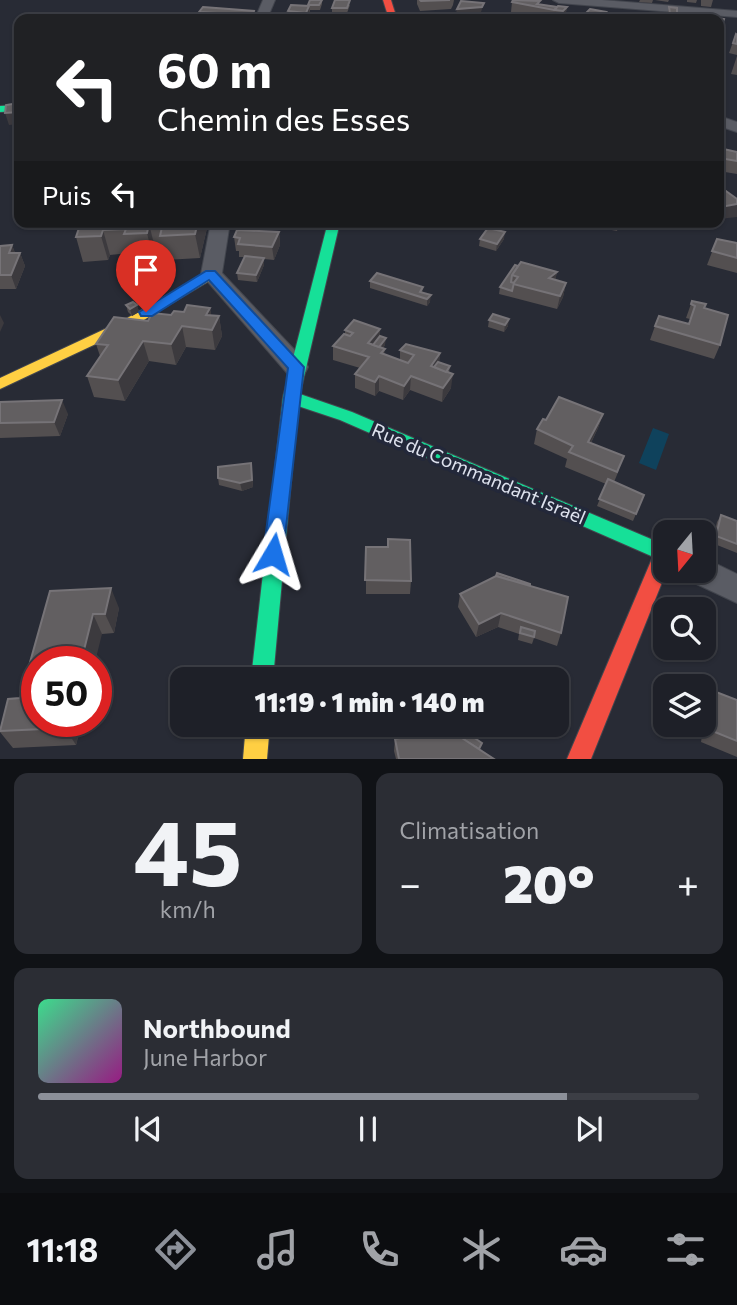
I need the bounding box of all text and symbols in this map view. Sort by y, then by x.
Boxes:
text: 60 m [157,38,272,98]
icon: left [42,42,133,133]
text: Chemin des Esses [157,98,410,138]
icon: left [105,175,143,213]
text: Puis [42,179,91,210]
pin [116,240,176,312]
icon: arrive [127,251,165,289]
street label: Rue du Commandant Israël [369,418,589,528]
position arrow [236,517,310,591]
north arrow [653,520,716,583]
map controls [653,520,716,737]
button: search [653,597,716,660]
speed limit sign: 50 [21,646,112,737]
button: layers [653,674,716,737]
text: 11:19 · 1 min · 140 m [254,686,485,717]
text: 45 [133,793,242,905]
text: Climatisation [400,816,539,844]
text: 20° [503,850,595,914]
text: − [400,859,421,906]
text: + [677,859,699,906]
text: km/h [160,895,216,923]
text: Northbound [143,1012,291,1043]
text: June Harbor [143,1043,267,1071]
icon: previous [129,1110,167,1148]
icon: pause [349,1110,387,1148]
icon: next [570,1110,608,1148]
icon: directions [151,1225,200,1274]
icon: music [253,1225,302,1274]
icon: phone [355,1225,404,1274]
icon: climate [457,1225,506,1274]
icon: car [559,1225,608,1274]
icon: filters [661,1225,710,1274]
text: 11:18 [27,1229,98,1269]

